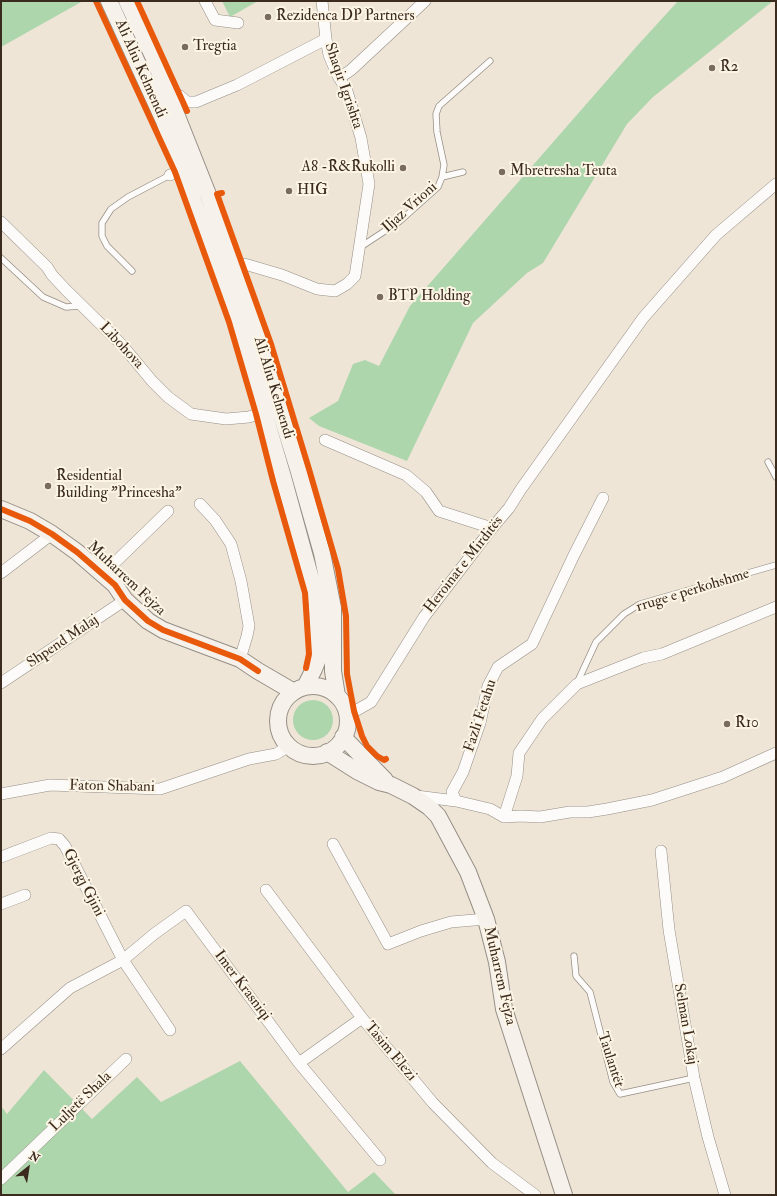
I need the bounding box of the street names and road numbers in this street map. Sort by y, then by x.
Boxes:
street label: Ali Aliu Kelmendi [110,17,170,121]
street label: Shaqir Igrishta [320,41,366,131]
street label: Iljaz Vrioni [379,179,441,237]
street label: Libohova [95,319,147,373]
street label: Ali Aliu Kelmendi [249,335,297,441]
street label: Heroinat e Mirditës [421,513,507,617]
street label: Muharrem Fejza [83,538,169,620]
street label: rruge e perkohshme [634,565,752,617]
street label: Shpend Malaj [24,612,102,672]
street label: Fazli Fetahu [461,677,501,755]
street label: Faton Shabani [69,777,155,797]
street label: Gjergj Gjini [58,846,108,920]
street label: Muharrem Fejza [479,925,519,1027]
street label: Imer Krasniqi [210,947,274,1025]
street label: Selman Lokaj [669,982,701,1066]
street label: Tasim Elezi [360,1019,420,1085]
street label: Taulantët [593,1030,627,1090]
street label: Luljetë Shala [46,1068,116,1136]

